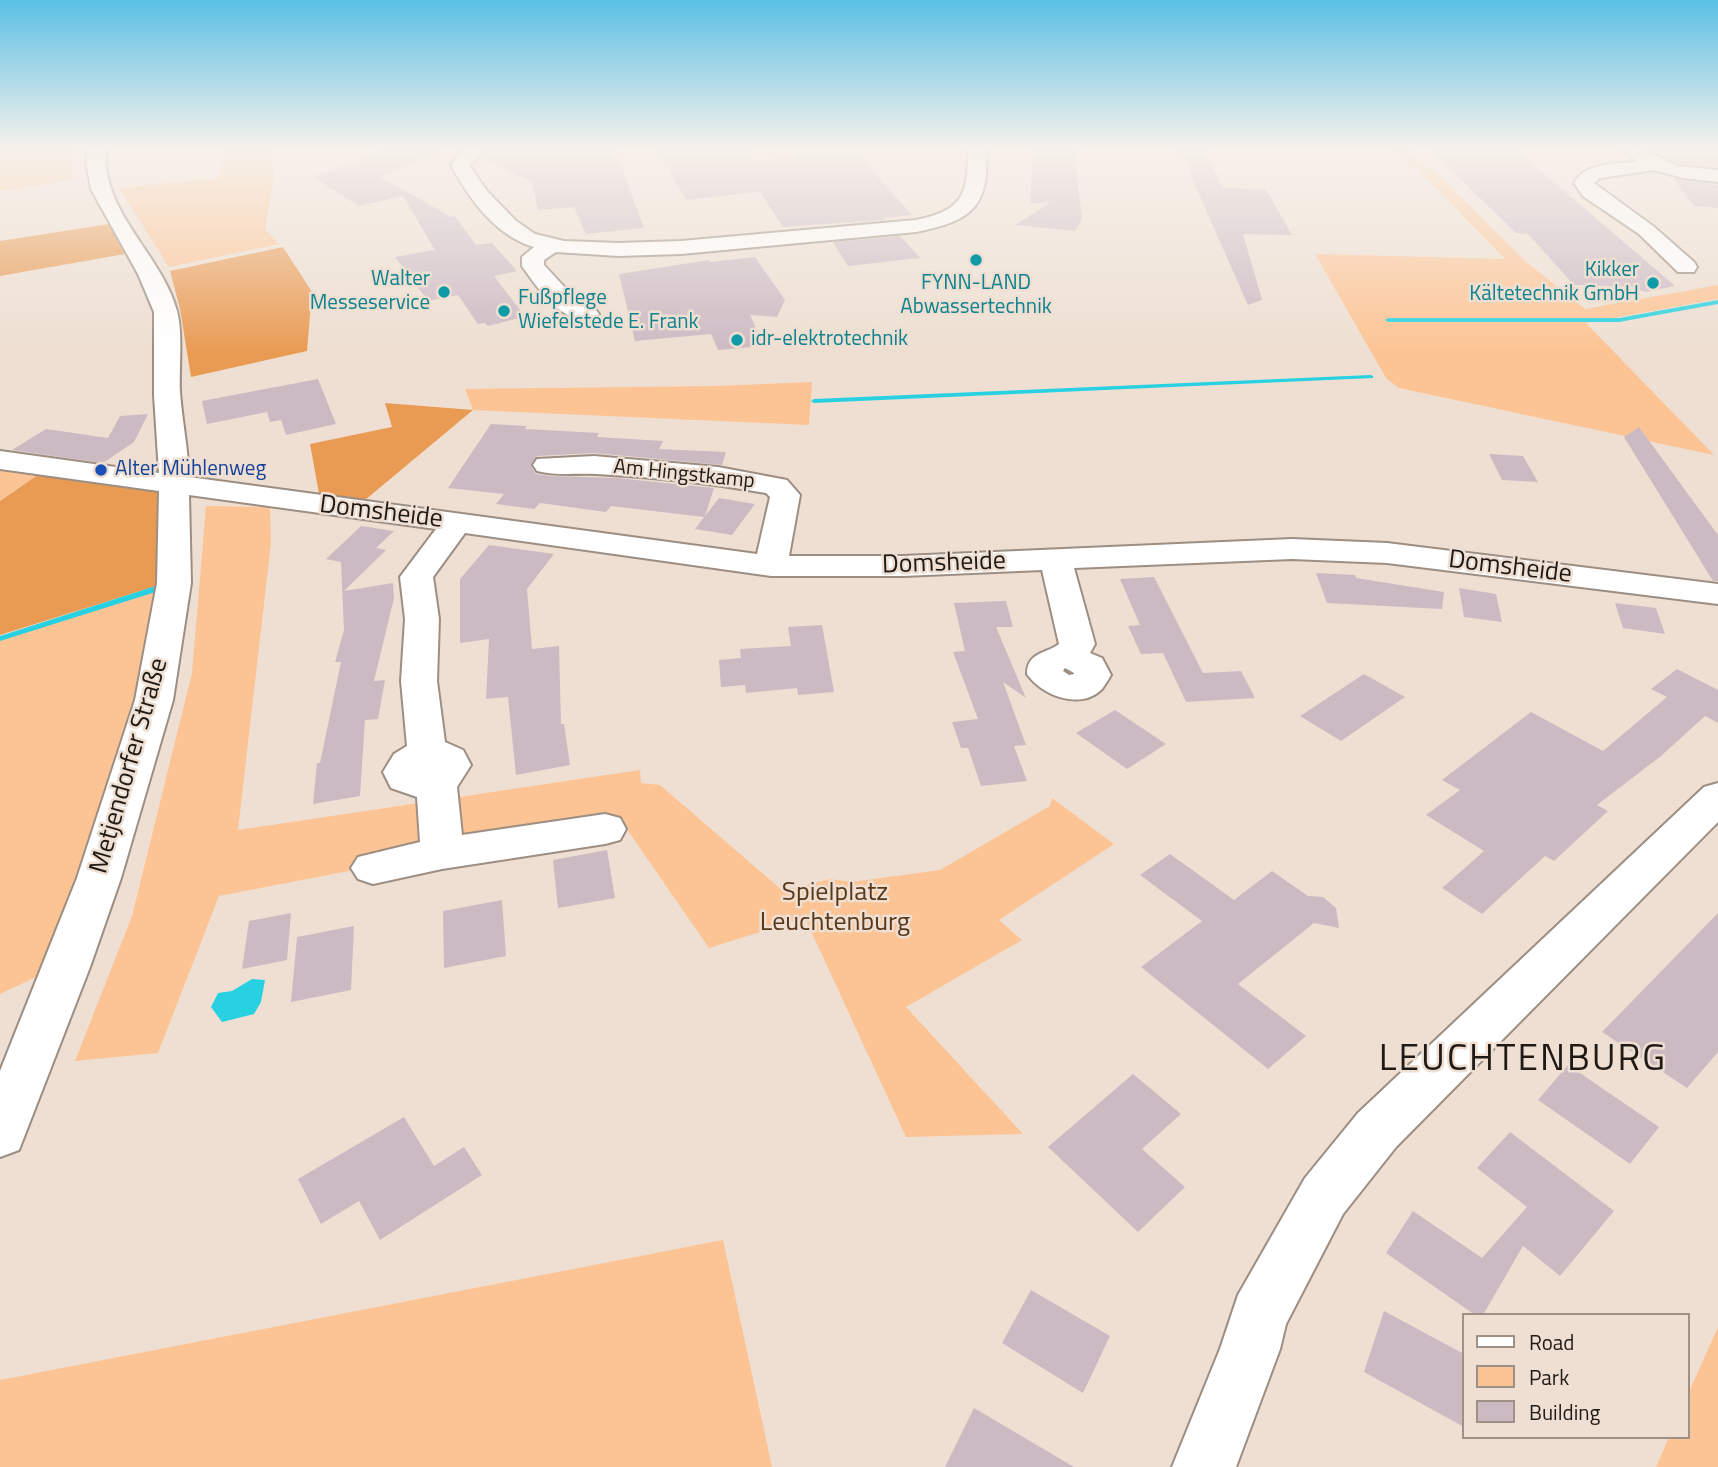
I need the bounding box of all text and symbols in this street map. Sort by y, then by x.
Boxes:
marker: FYNN-LAND Abwassertechnik [968,252,984,268]
place label: Kikker Kältetechnik GmbH [1469,258,1639,308]
place label: Walter Messeservice [310,267,430,317]
place label: FYNN-LAND Abwassertechnik [900,271,1052,321]
marker: Kikker Kältetechnik GmbH [1645,275,1661,291]
marker: Walter Messeservice [436,284,452,300]
place label: Fußpflege Wiefelstede E. Frank [518,286,699,336]
marker: Fußpflege Wiefelstede E. Frank [496,303,512,319]
place label: idr-elektrotechnik [751,327,908,353]
marker: idr-elektrotechnik [729,332,745,348]
street label: Am Hingstkamp [612,455,756,495]
place label: Alter Mühlenweg [115,457,266,483]
marker: Alter Mühlenweg [93,462,109,478]
street label: Domsheide [318,490,444,536]
street label: Domsheide [1447,545,1573,591]
street label: Domsheide [881,546,1007,582]
street label: Metjendorfer Straße [84,655,176,877]
park label: Spielplatz Leuchtenburg [760,878,910,940]
district label: LEUCHTENBURG [1380,1039,1666,1083]
legend [1462,1313,1690,1439]
text: Road [1529,1326,1574,1358]
text: Park [1529,1361,1569,1393]
text: Building [1529,1396,1600,1428]

